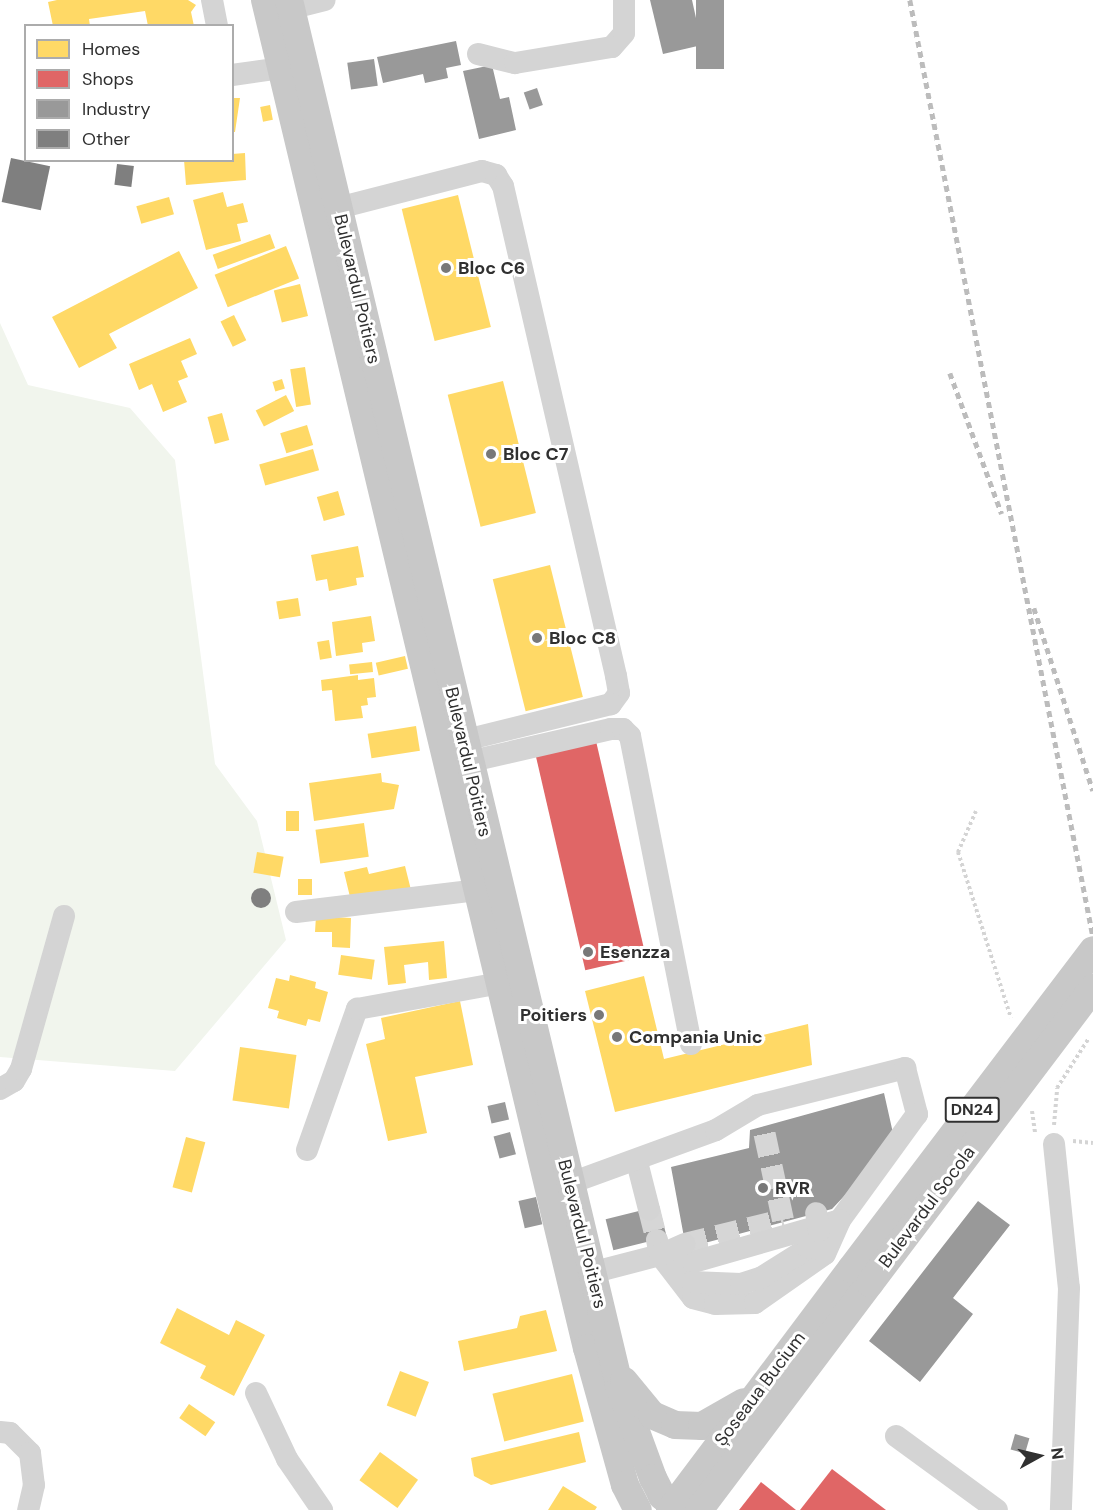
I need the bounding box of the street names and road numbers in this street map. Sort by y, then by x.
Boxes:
street label: Bulevardul Poitiers [329,212,385,366]
street label: Bulevardul Poitiers [440,685,496,839]
road number: DN24 [944,1097,1000,1123]
street label: Bulevardul Socola [874,1142,980,1272]
street label: Bulevardul Poitiers [553,1157,611,1311]
street label: Șoseaua Bucium [710,1328,810,1450]

